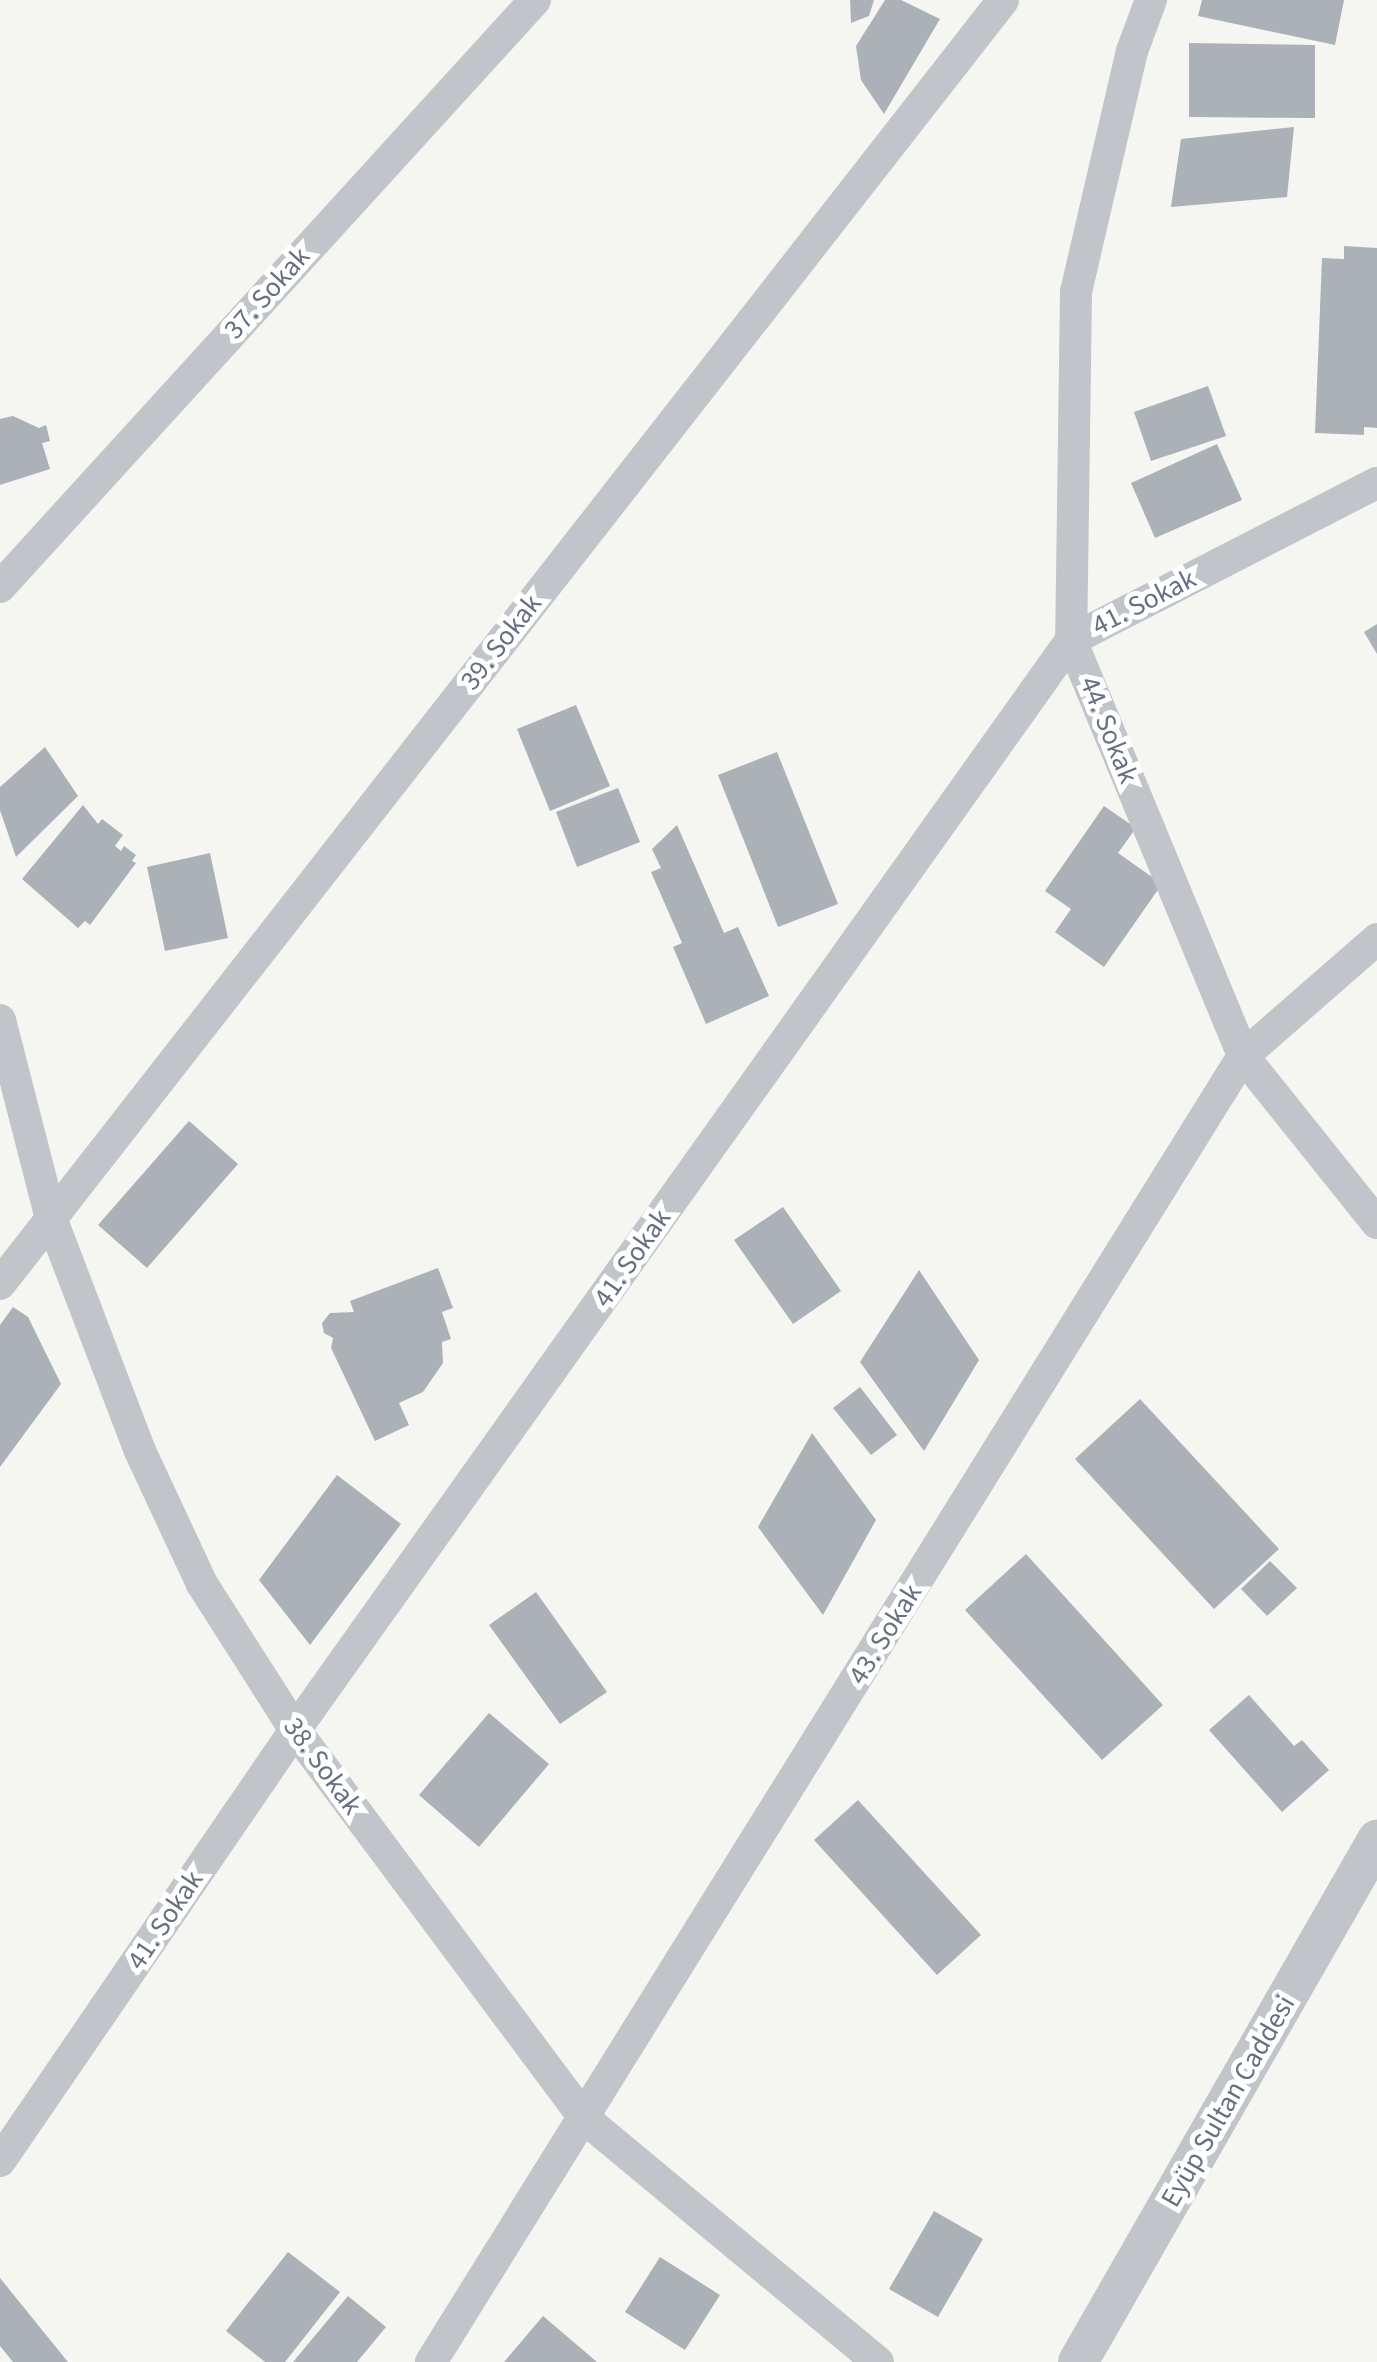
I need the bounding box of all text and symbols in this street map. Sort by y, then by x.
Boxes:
street label: 37. Sokak [217,240,317,346]
street label: 41. Sokak [1086,562,1202,642]
street label: 39. Sokak [453,587,549,697]
street label: 44. Sokak [1072,672,1146,788]
street label: 41. Sokak [586,1202,678,1314]
street label: 43. Sokak [841,1578,929,1690]
street label: 38. Sokak [276,1711,370,1821]
street label: 41. Sokak [120,1864,210,1976]
street label: Eyüp Sultan Caddesi [1154,1989,1302,2213]

